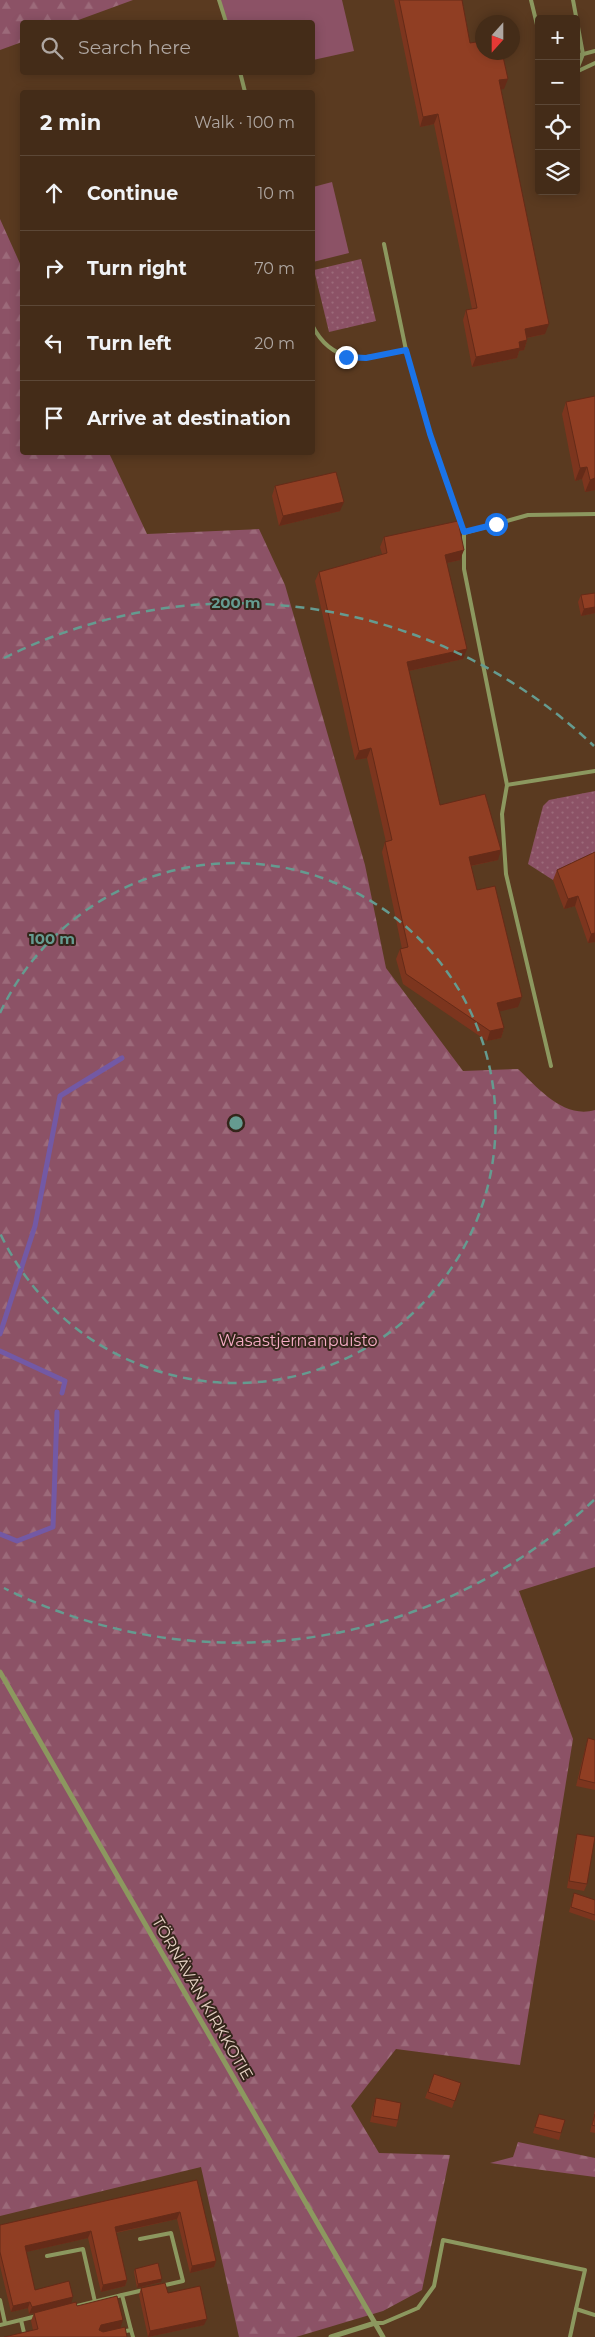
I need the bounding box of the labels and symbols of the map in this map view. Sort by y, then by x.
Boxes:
north arrow [475,15,520,60]
route end [335,346,358,369]
route start [485,513,508,536]
text: 200 m [211,593,261,612]
text: 100 m [29,929,75,948]
centre of rings [227,1114,245,1132]
park label: Wasastjernanpuisto [218,1331,378,1350]
street label: TÖRNÄVÄN KIRKKOTIE [148,1913,258,2083]

